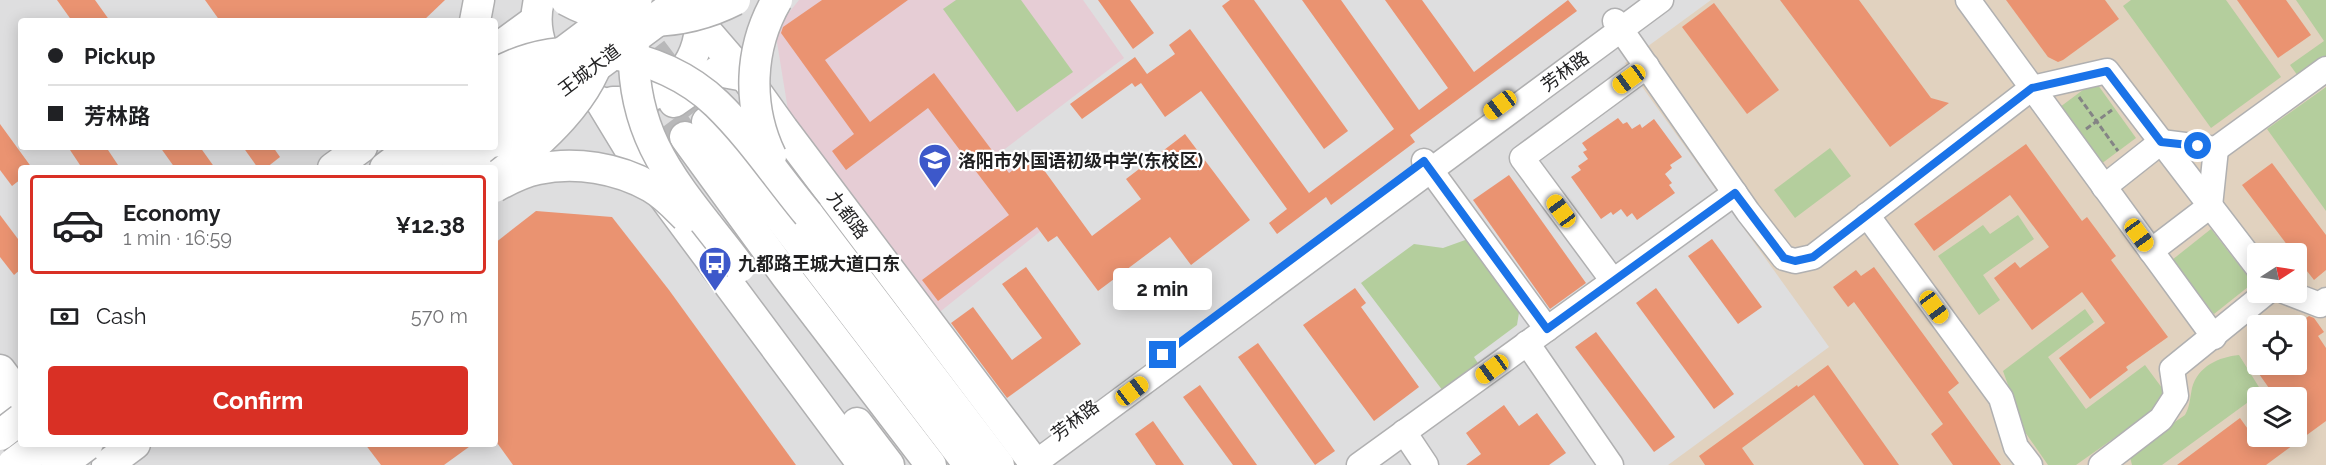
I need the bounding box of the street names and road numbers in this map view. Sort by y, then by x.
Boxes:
street label: 王城大道 [554,40,624,100]
street label: 芳林路 [1537,47,1593,95]
street label: 九都路 [823,187,873,243]
street label: 芳林路 [1047,395,1103,445]

